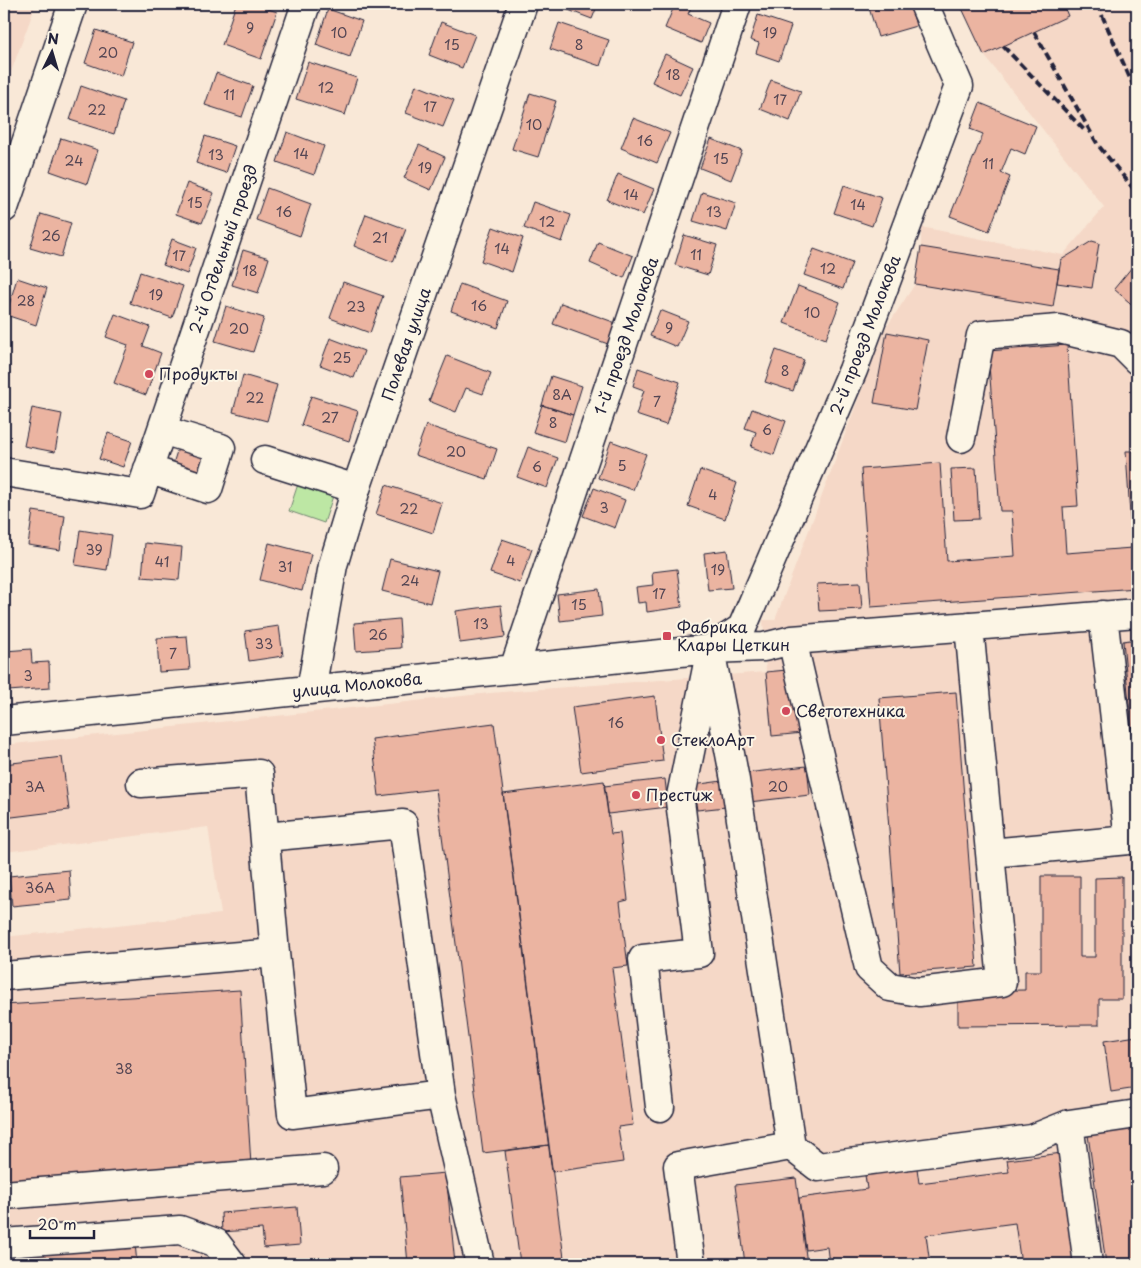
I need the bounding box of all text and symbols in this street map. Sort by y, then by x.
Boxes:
house number: 9 [246,17,254,38]
house number: 10 [331,22,347,43]
house number: 19 [763,22,777,43]
north arrow [28,28,78,78]
text: N [47,28,60,49]
house number: 15 [444,34,460,55]
house number: 8 [575,34,583,55]
house number: 20 [98,42,118,63]
house number: 18 [665,64,681,85]
house number: 12 [318,77,334,98]
house number: 11 [223,84,235,105]
house number: 17 [773,89,787,110]
house number: 17 [423,96,437,117]
house number: 22 [88,99,106,120]
house number: 10 [526,114,542,135]
house number: 16 [637,130,653,151]
house number: 14 [293,143,309,164]
house number: 13 [208,144,224,165]
house number: 15 [713,148,729,169]
house number: 24 [65,150,83,171]
house number: 11 [982,153,994,174]
house number: 19 [418,157,432,178]
street label: 2-й Отдельный проезд [182,161,262,336]
house number: 14 [623,184,639,205]
house number: 15 [187,192,203,213]
house number: 14 [850,194,866,215]
house number: 16 [276,201,292,222]
house number: 13 [706,201,722,222]
house number: 12 [539,211,555,232]
house number: 26 [41,225,61,246]
house number: 21 [372,227,388,248]
house number: 14 [494,238,510,259]
house number: 11 [690,244,702,265]
house number: 17 [172,245,186,266]
street label: 2-й проезд Молокова [822,251,906,418]
street label: 1-й проезд Молокова [587,253,663,418]
house number: 12 [820,258,836,279]
house number: 18 [242,260,258,281]
house number: 19 [149,284,163,305]
street label: Полевая улица [374,284,436,404]
house number: 28 [17,290,35,311]
house number: 16 [471,295,487,316]
house number: 23 [347,296,365,317]
house number: 10 [804,302,820,323]
house number: 9 [665,317,673,338]
house number: 20 [229,318,249,339]
house number: 25 [333,347,351,368]
house number: 8 [781,360,789,381]
place label: Продукты [159,361,238,385]
marker: Продукты [143,368,155,380]
house number: 8А [552,384,572,405]
house number: 22 [246,387,264,408]
house number: 7 [653,391,661,412]
house number: 27 [321,407,339,428]
house number: 8 [549,412,557,433]
house number: 6 [762,419,772,440]
house number: 20 [446,441,466,462]
house number: 5 [617,455,627,476]
house number: 6 [532,456,542,477]
house number: 4 [708,484,718,505]
house number: 3 [599,497,609,518]
house number: 22 [400,498,418,519]
house number: 39 [85,539,103,560]
house number: 4 [506,550,516,571]
house number: 41 [155,551,169,572]
house number: 31 [278,556,292,577]
house number: 19 [711,559,725,580]
house number: 24 [401,570,419,591]
house number: 17 [652,583,666,604]
house number: 15 [571,594,587,615]
house number: 13 [473,613,489,634]
place label: Фабрика Клары Цеткин [677,614,790,656]
house number: 26 [368,624,388,645]
marker: Фабрика Клары Цеткин [661,630,673,642]
house number: 33 [255,633,273,654]
house number: 7 [169,643,177,664]
house number: 3 [23,665,33,686]
street label: улица Молокова [291,665,423,703]
place label: Светотехника [796,698,905,722]
marker: Светотехника [780,705,792,717]
house number: 16 [608,712,624,733]
place label: СтеклоАрт [671,727,755,751]
marker: СтеклоАрт [655,734,667,746]
house number: 3А [25,776,45,797]
house number: 20 [768,776,788,797]
place label: Престиж [646,782,713,806]
marker: Престиж [630,789,642,801]
house number: 36А [25,877,55,898]
house number: 38 [115,1058,133,1079]
scale bar [30,1208,94,1240]
text: 20 m [38,1212,77,1235]

